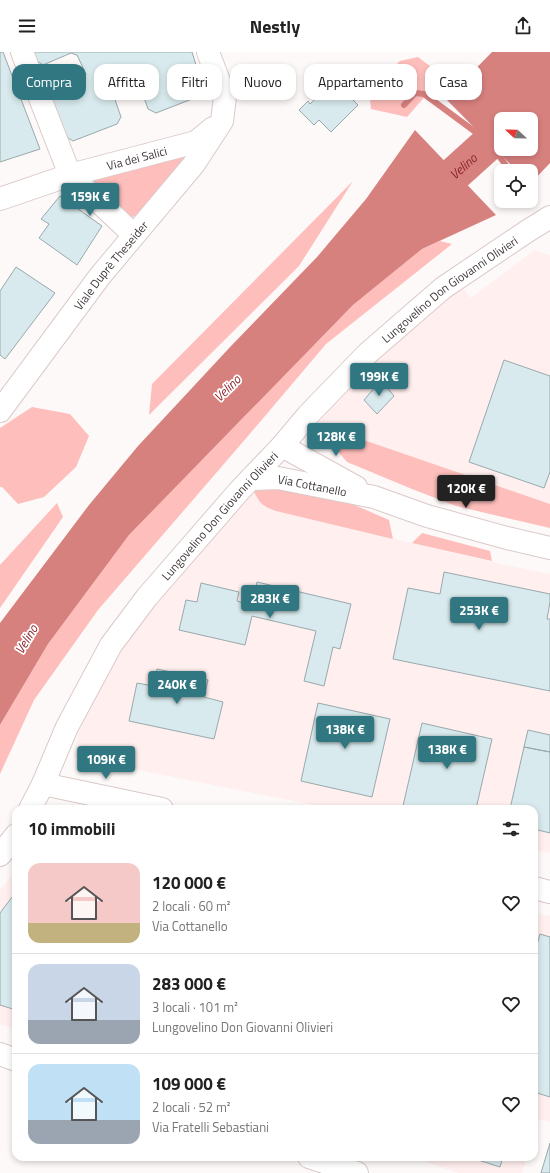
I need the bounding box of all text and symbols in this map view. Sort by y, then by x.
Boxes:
text: Nestly [250,13,300,40]
icon: menu [16,15,38,37]
icon: share [512,15,534,37]
chip: Compra [12,64,86,100]
chip: Affitta [94,64,159,100]
chip: Filtri [167,64,222,100]
chip: Nuovo [230,64,296,100]
chip: Appartamento [304,64,417,100]
chip: Casa [425,64,482,100]
north arrow [494,112,538,156]
map controls [494,112,538,208]
street label: Via dei Salici [104,140,169,175]
water label: Velino [445,148,482,184]
button: locate [494,164,538,208]
pin: 159K € [57,183,123,217]
text: 159K € [70,186,110,206]
street label: Viale Duprè Theseider [69,216,152,314]
street label: Lungovelino Don Giovanni Olivieri [377,231,521,347]
pin: 199K € [346,363,412,397]
text: 199K € [359,366,399,386]
water label: Velino [209,370,245,406]
pin: 128K € [303,423,369,457]
text: 128K € [316,426,356,446]
street label: Lungovelino Don Giovanni Olivieri [156,447,282,584]
street label: Via Cottanello [276,469,348,501]
pin: 120K € [433,475,499,509]
text: 120K € [446,478,486,498]
pin: 283K € [237,585,303,619]
text: 283K € [250,588,290,608]
pin: 253K € [446,597,512,631]
text: 253K € [459,600,499,620]
water label: Velino [9,620,43,657]
pin: 240K € [144,671,210,705]
text: 240K € [157,674,197,694]
pin: 138K € [312,716,378,750]
text: 138K € [325,719,365,739]
pin: 138K € [414,736,480,770]
text: 138K € [427,739,467,759]
pin: 109K € [73,746,139,780]
text: 109K € [86,749,126,769]
text: 10 immobili [28,816,115,842]
icon: filters [500,818,522,840]
text: 120 000 € [152,870,226,896]
icon: home [60,879,108,927]
icon: heart [500,892,522,914]
text: 2 locali · 60 m² [152,896,231,916]
text: Via Cottanello [152,916,228,936]
text: 283 000 € [152,971,226,997]
icon: home [60,980,108,1028]
icon: heart [500,993,522,1015]
text: 3 locali · 101 m² [152,997,238,1017]
text: Lungovelino Don Giovanni Olivieri [152,1017,333,1037]
text: 109 000 € [152,1071,226,1097]
icon: home [60,1080,108,1128]
icon: heart [500,1093,522,1115]
text: 2 locali · 52 m² [152,1097,231,1117]
text: Via Fratelli Sebastiani [152,1117,269,1137]

